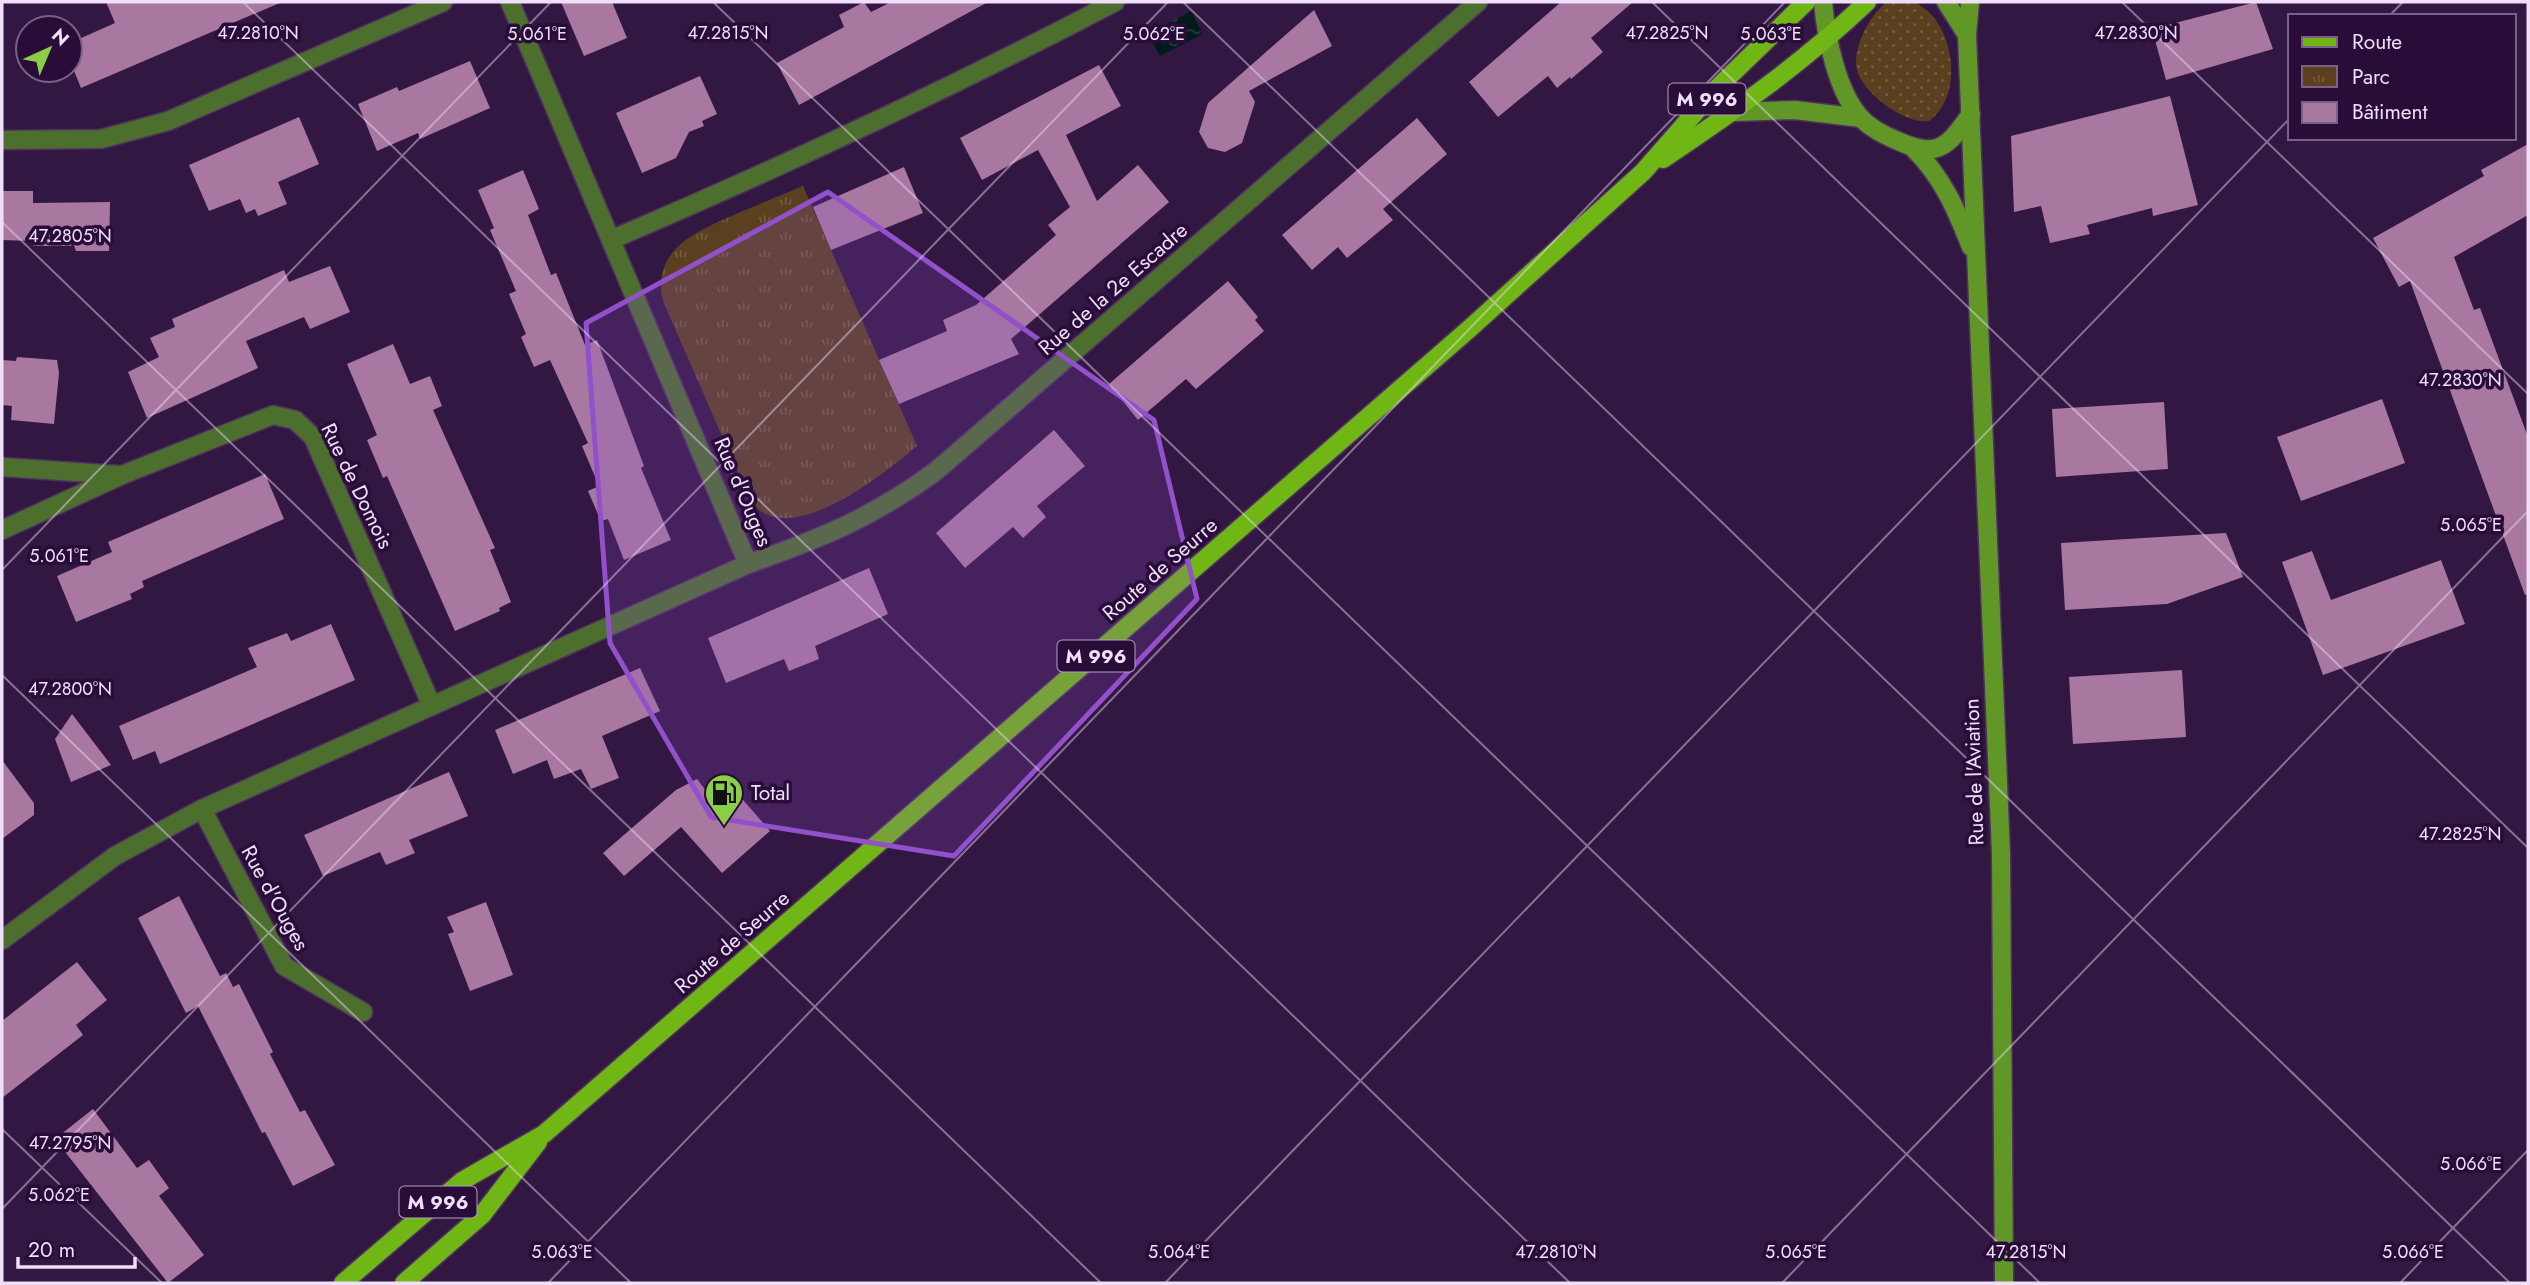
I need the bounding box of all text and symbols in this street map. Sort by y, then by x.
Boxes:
north arrow [14,14,84,84]
legend [2288,14,2516,140]
text: 47.2810°N [217,20,299,46]
text: 47.2815°N [688,20,768,46]
text: 47.2825°N [1626,20,1708,46]
text: 47.2830°N [2094,20,2178,46]
text: 5.061°E [507,21,567,47]
text: 5.062°E [1123,21,1185,47]
text: 5.063°E [1740,21,1802,47]
text: N [46,22,75,52]
text: Route [2352,27,2402,57]
text: Parc [2352,62,2390,92]
road number: M 996 [1668,83,1746,114]
text: Bâtiment [2352,97,2428,127]
street label: Rue de la 2e Escadre [1032,216,1194,362]
text: 47.2805°N [28,223,112,249]
text: 47.2830°N [2418,367,2502,393]
street label: Rue de Domois [314,418,400,554]
street label: Rue d'Ouges [707,433,779,551]
street label: Route de Seurre [1096,510,1224,627]
text: 5.065°E [2440,512,2502,538]
text: 5.061°E [29,543,89,569]
road number: M 996 [1058,640,1134,671]
text: 47.2800°N [28,676,112,702]
street label: Rue de l'Aviation [1956,698,1992,846]
fuel station icon: Total [703,772,745,827]
place label: Total [751,778,790,808]
text: 47.2825°N [2419,821,2501,847]
street label: Rue d'Ouges [234,840,316,956]
street label: Route de Seurre [668,883,796,1000]
text: 47.2795°N [29,1130,111,1156]
text: 5.066°E [2440,1151,2502,1177]
text: 5.062°E [28,1182,90,1208]
road number: M 996 [400,1186,476,1218]
scale bar [18,1226,135,1270]
text: 20 m [28,1235,75,1265]
text: 5.063°E [531,1239,593,1265]
text: 5.064°E [1148,1239,1210,1265]
text: 47.2810°N [1515,1239,1597,1265]
text: 5.065°E [1765,1239,1827,1265]
text: 47.2815°N [1986,1239,2066,1265]
text: 5.066°E [2382,1239,2444,1265]

